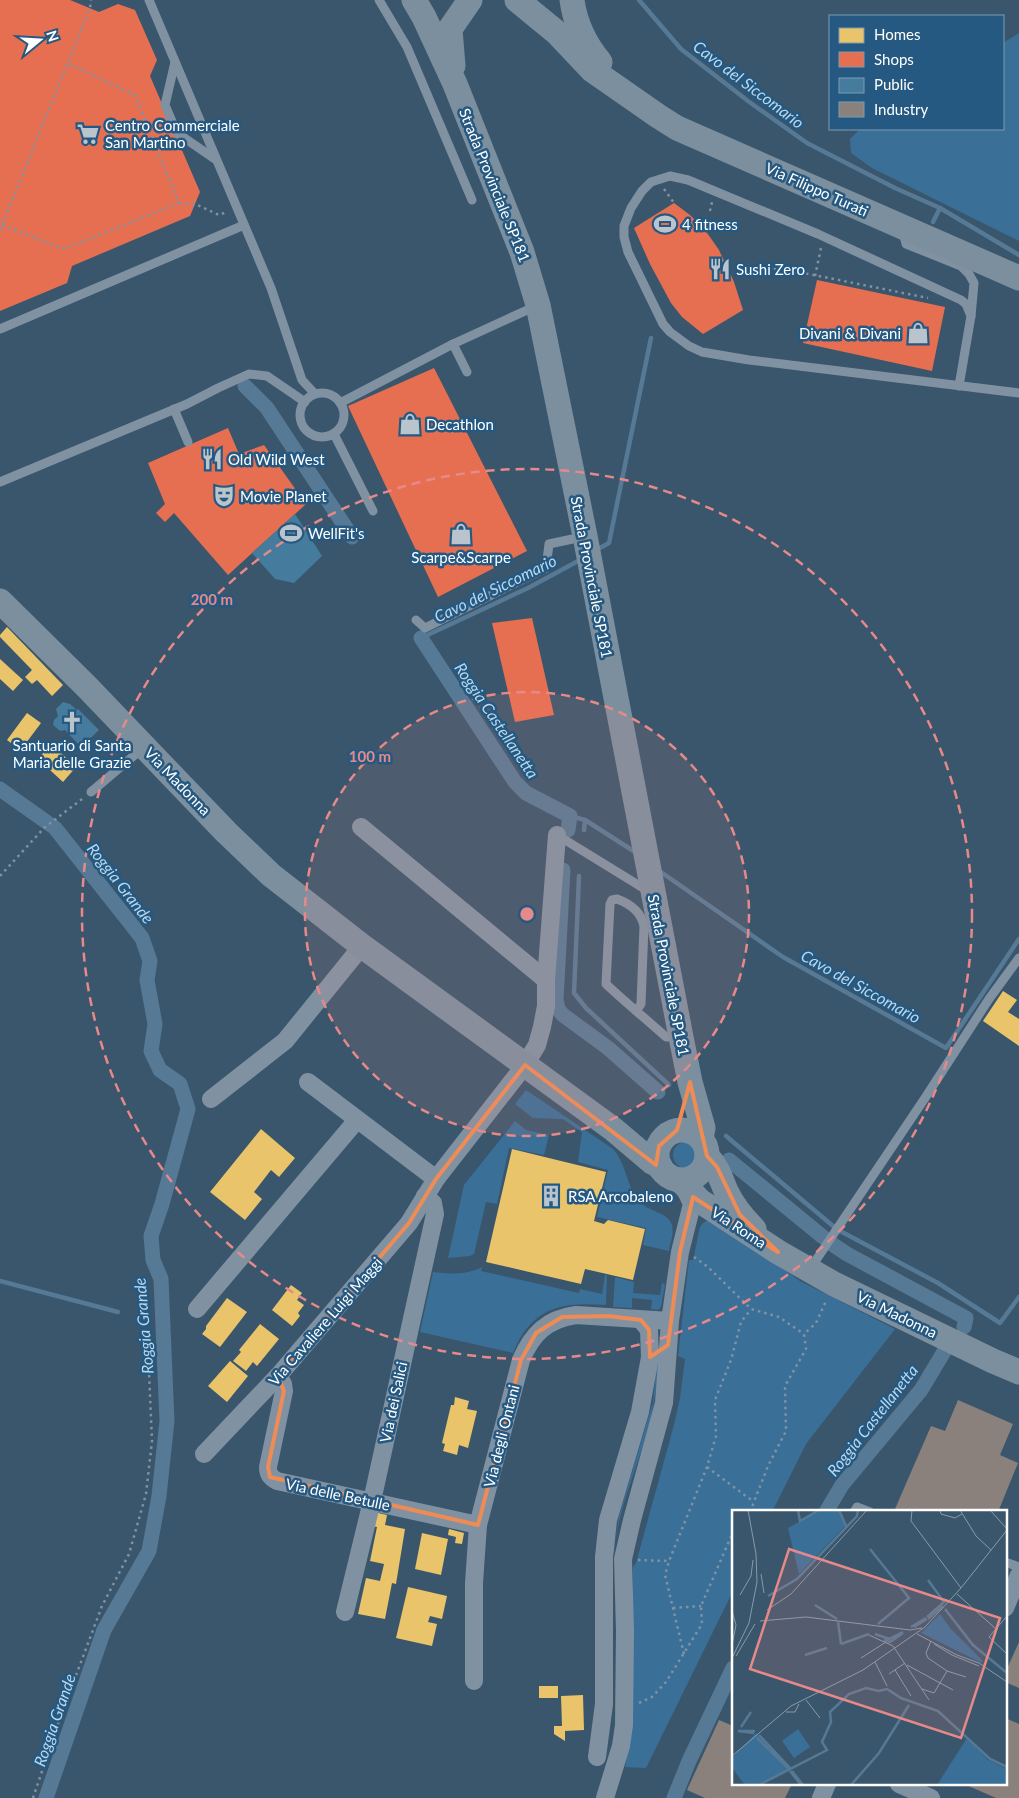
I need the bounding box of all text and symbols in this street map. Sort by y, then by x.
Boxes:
north arrow [15,15,65,65]
legend [829,15,1004,130]
text: Homes [874,25,920,43]
text: N [43,28,63,44]
water label: Cavo del Siccomario [690,36,808,132]
text: Shops [874,50,914,68]
text: Public [874,75,914,93]
text: Industry [874,100,929,118]
street label: Strada Provinciale SP181 [456,105,534,265]
place label: Centro Commerciale San Martino [105,116,240,151]
supermarket icon: Centro Commerciale San Martino [75,121,101,147]
street label: Via Filippo Turati [763,158,871,220]
sports icon: 4 fitness [652,211,678,237]
place label: 4 fitness [682,215,738,233]
restaurant icon: Sushi Zero [707,256,733,282]
place label: Sushi Zero [736,260,805,278]
shop icon: Divani & Divani [905,320,931,346]
place label: Divani & Divani [799,324,901,342]
shop icon: Decathlon [397,411,423,437]
place label: Decathlon [426,415,494,433]
restaurant icon: Old Wild West [199,446,225,472]
place label: Old Wild West [228,450,325,468]
theatre icon: Movie Planet [211,483,237,509]
place label: Movie Planet [240,487,327,505]
street label: Strada Provinciale SP181 [567,495,617,659]
sports icon: WellFit's [278,520,304,546]
shop icon: Scarpe&Scarpe [448,521,474,547]
place label: WellFit's [308,524,364,542]
place label: Scarpe&Scarpe [411,548,511,566]
water label: Cavo del Siccomario [431,550,559,626]
text: 200 m [191,590,233,608]
water label: Roggia Castellanetta [451,658,543,782]
church icon: Santuario di Santa Maria delle Grazie [59,709,85,735]
place label: Santuario di Santa Maria delle Grazie [13,736,131,771]
street label: Via Madonna [141,743,215,819]
text: 100 m [349,747,391,765]
water label: Roggia Grande [84,839,158,927]
street label: Strada Provinciale SP181 [644,893,694,1057]
centre of rings [518,905,536,923]
water label: Cavo del Siccomario [798,945,924,1027]
building icon: RSA Arcobaleno [538,1183,564,1209]
place label: RSA Arcobaleno [568,1187,673,1205]
street label: Via Roma [708,1202,770,1252]
street label: Via Cavaliere Luigi Maggi [264,1253,386,1389]
water label: Roggia Grande [129,1277,157,1375]
street label: Via Madonna [854,1287,940,1341]
street label: Via dei Salici [376,1360,410,1444]
water label: Roggia Castellanetta [823,1361,921,1479]
street label: Via degli Ontani [480,1383,522,1489]
street label: Via delle Betulle [284,1474,392,1514]
inset map [732,1510,1006,1786]
water label: Roggia Grande [29,1671,79,1769]

